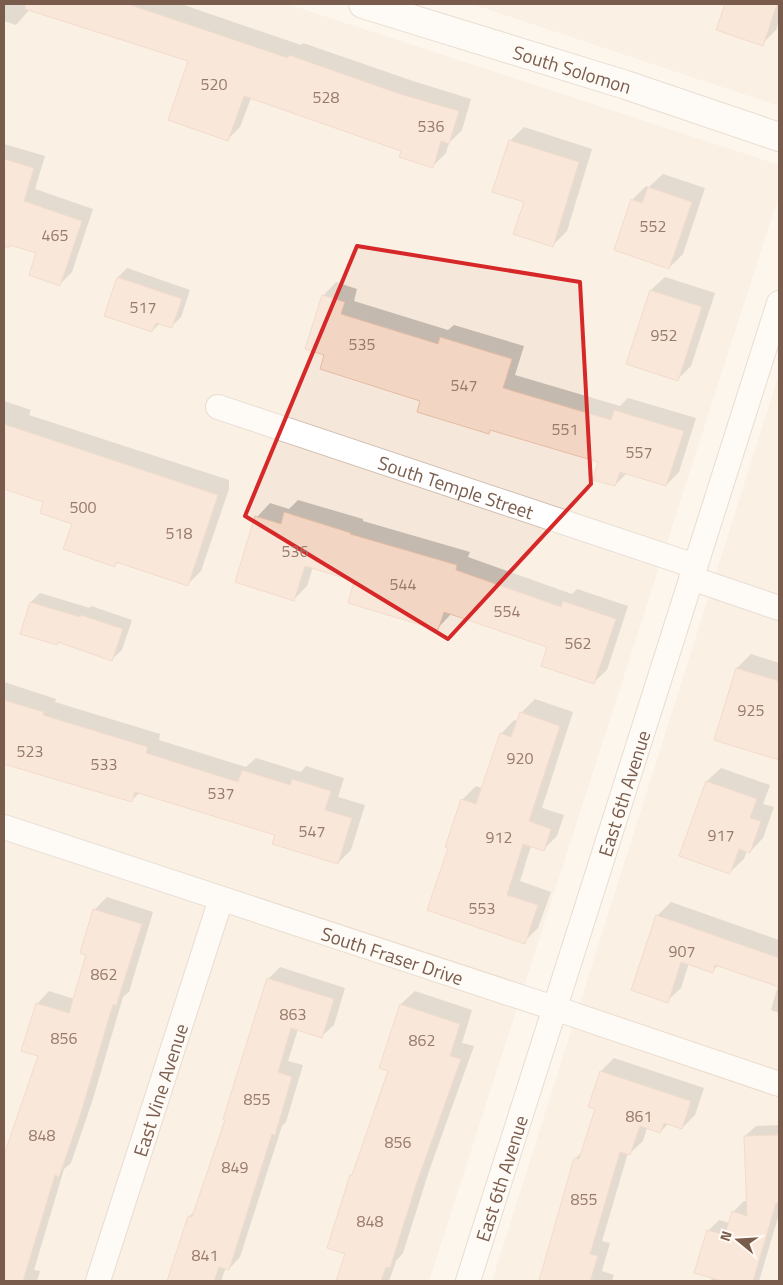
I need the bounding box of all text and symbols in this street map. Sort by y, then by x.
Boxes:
street label: South Solomon [510,37,635,100]
house number: 520 [201,72,227,96]
house number: 528 [313,85,339,109]
house number: 536 [418,114,444,138]
house number: 552 [640,214,666,238]
house number: 465 [42,223,68,247]
house number: 517 [130,295,156,319]
house number: 952 [651,323,677,347]
house number: 535 [349,332,375,356]
house number: 547 [451,373,477,397]
house number: 551 [552,417,578,441]
house number: 557 [626,440,652,464]
street label: South Temple Street [374,447,538,526]
house number: 500 [70,495,96,519]
house number: 518 [166,521,192,545]
house number: 536 [282,539,308,563]
house number: 544 [390,572,416,596]
house number: 554 [494,599,520,623]
house number: 562 [565,631,591,655]
house number: 925 [738,698,764,722]
street label: East 6th Avenue [590,726,657,860]
house number: 523 [17,739,43,763]
house number: 920 [507,746,533,770]
house number: 533 [91,752,117,776]
house number: 537 [208,781,234,805]
house number: 547 [299,819,325,843]
house number: 917 [708,823,734,847]
house number: 912 [486,825,512,849]
house number: 553 [469,896,495,920]
street label: South Fraser Drive [318,918,467,992]
house number: 907 [669,939,695,963]
house number: 862 [91,962,117,986]
house number: 863 [280,1002,306,1026]
street label: East Vine Avenue [125,1019,195,1160]
house number: 856 [51,1026,77,1050]
house number: 862 [409,1028,435,1052]
house number: 855 [244,1087,270,1111]
house number: 861 [626,1104,652,1128]
street label: East 6th Avenue [467,1111,534,1245]
house number: 848 [29,1123,55,1147]
house number: 856 [385,1130,411,1154]
house number: 849 [222,1155,248,1179]
house number: 855 [571,1187,597,1211]
house number: 848 [357,1209,383,1233]
north arrow [713,1215,763,1265]
text: N [714,1228,737,1244]
house number: 841 [192,1243,218,1267]

